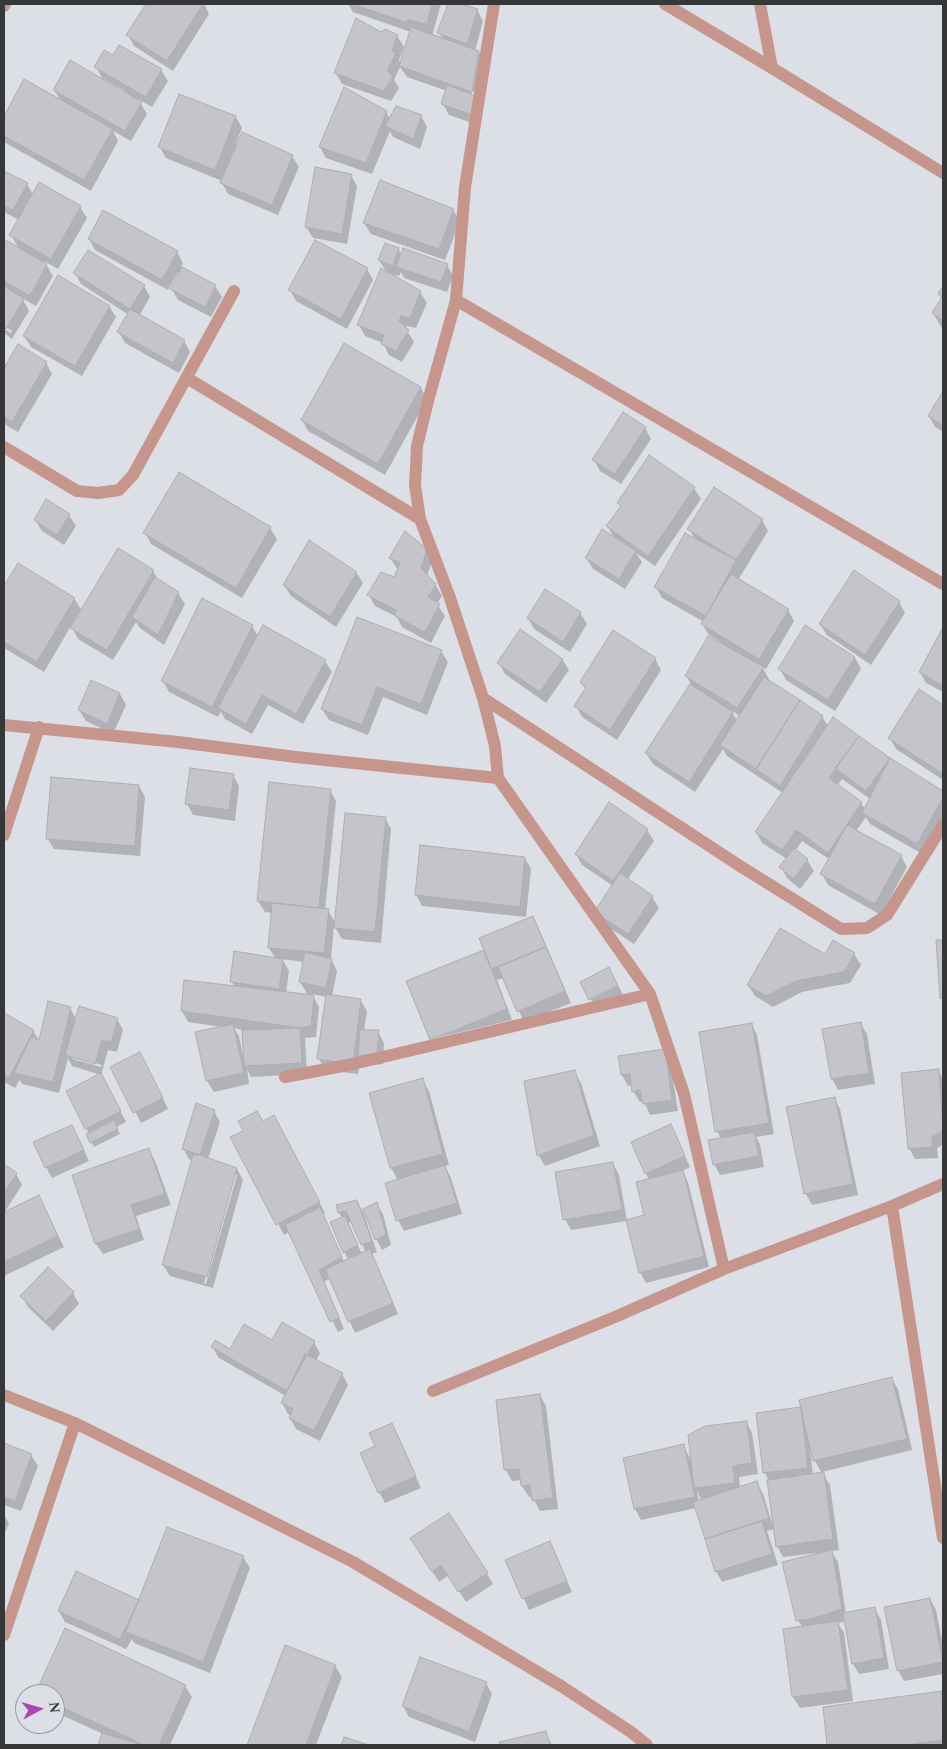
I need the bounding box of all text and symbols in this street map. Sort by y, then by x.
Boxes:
north arrow [15,1684,65,1734]
text: N [43,1701,65,1714]

